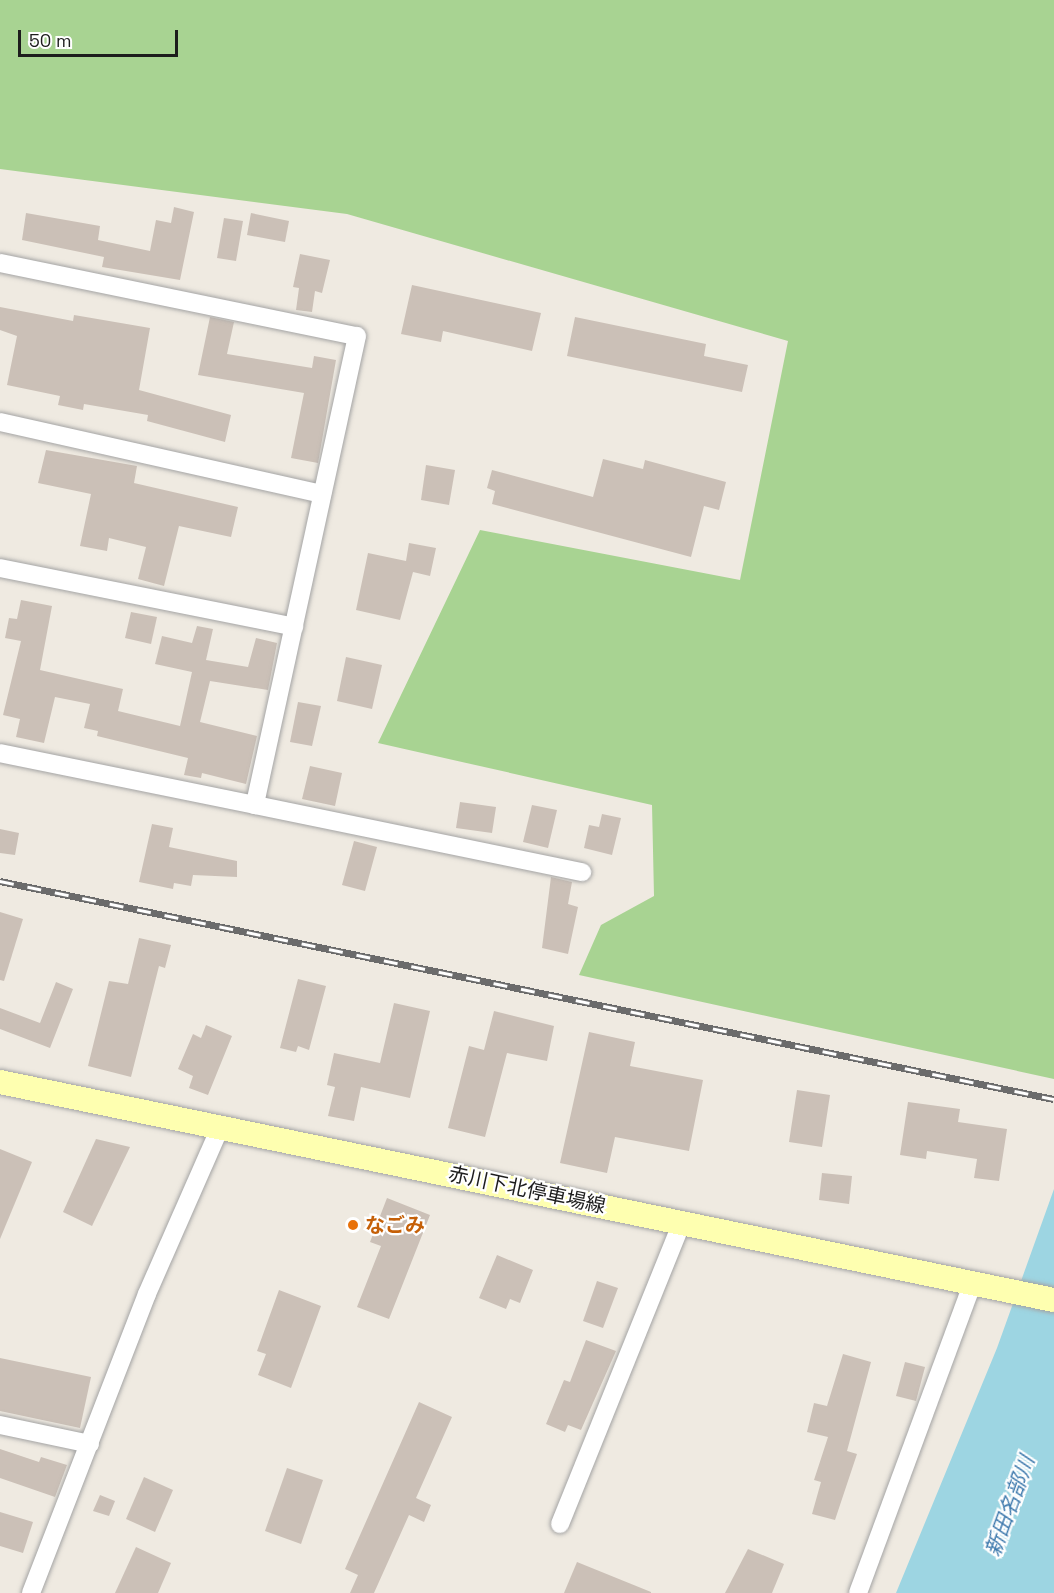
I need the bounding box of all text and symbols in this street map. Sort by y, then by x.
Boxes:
scale bar [21,18,182,56]
text: 50 m [29,29,71,52]
street label: 赤川下北停車場線 [446,1162,608,1218]
place label: なごみ [365,1213,425,1237]
marker: なごみ [346,1218,360,1232]
water label: 新田名部川 [980,1452,1040,1560]

